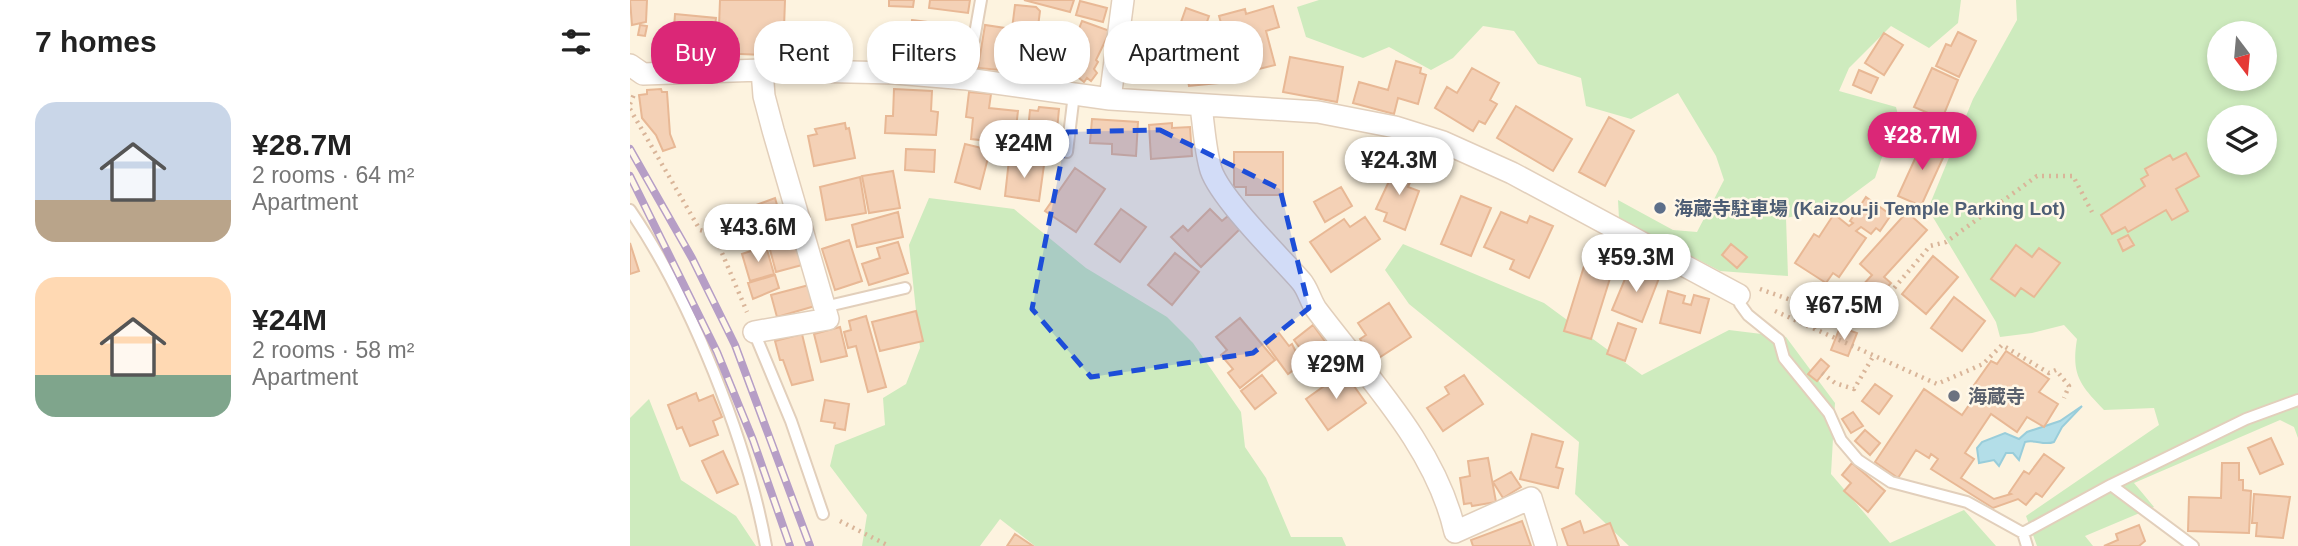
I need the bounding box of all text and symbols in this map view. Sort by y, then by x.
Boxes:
chip: Buy [651,21,740,84]
chip: Rent [754,21,853,84]
chip: Filters [867,21,980,84]
chip: New [994,21,1090,84]
chip: Apartment [1104,21,1263,84]
north arrow [2207,21,2277,91]
map controls [2207,21,2277,175]
icon: filters [557,23,595,61]
text: 7 homes [35,25,157,58]
button: layers [2207,105,2277,175]
pin: ¥28.7M [1865,113,1979,172]
pin: ¥24M [983,120,1065,180]
text: ¥28.7M [1884,122,1960,148]
text: ¥28.7M [252,128,352,161]
icon: home [91,130,175,214]
text: ¥24M [995,130,1053,156]
pin: ¥24.3M [1342,138,1456,197]
text: ¥24.3M [1361,147,1437,173]
text: 2 rooms · 64 m² [252,162,414,188]
text: Apartment [252,189,358,215]
place label: 海蔵寺駐車場 (Kaizou-ji Temple Parking Lot) [1674,198,2065,219]
marker: 海蔵寺駐車場 (Kaizou-ji Temple Parking Lot) [1652,200,1668,216]
pin: ¥43.6M [701,204,815,264]
text: ¥43.6M [720,214,796,240]
pin: ¥59.3M [1579,234,1693,294]
text: ¥59.3M [1598,244,1674,270]
pin: ¥67.5M [1787,282,1901,342]
text: ¥67.5M [1806,292,1882,318]
text: ¥24M [252,303,327,336]
icon: home [91,305,175,389]
text: 2 rooms · 58 m² [252,337,414,363]
pin: ¥29M [1295,342,1377,401]
text: ¥29M [1307,351,1365,377]
text: Apartment [252,364,358,390]
place label: 海蔵寺 [1968,386,2025,407]
marker: 海蔵寺 [1946,388,1962,404]

